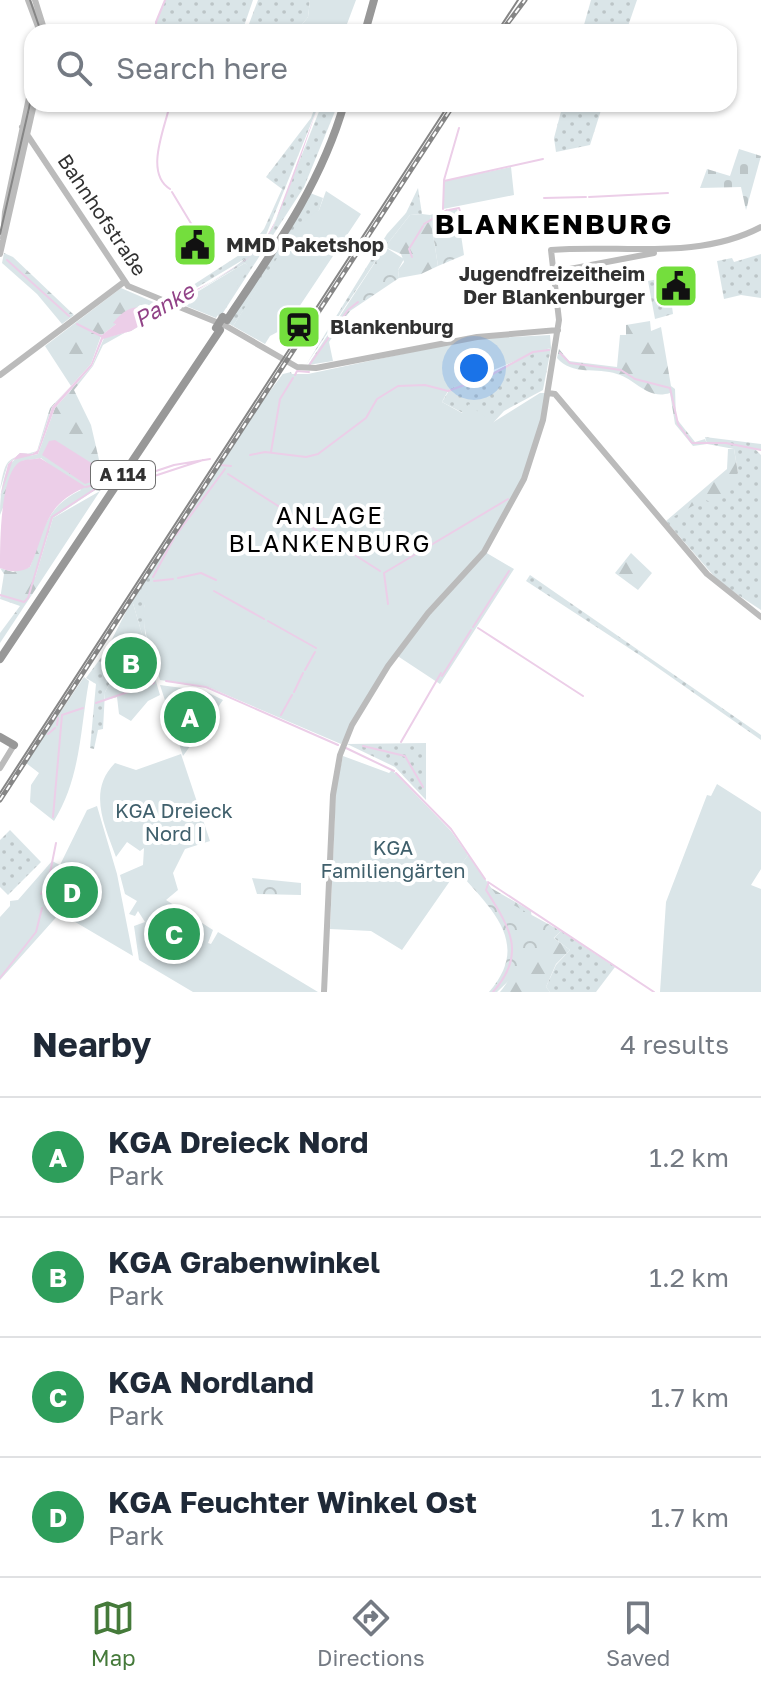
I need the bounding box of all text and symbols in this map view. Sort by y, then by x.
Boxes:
search box [24,24,737,112]
icon: search [52,46,96,90]
text: Search here [116,50,288,86]
street label: Bahnhofstraße [53,149,152,280]
district label: BLANKENBURG [435,207,673,240]
public building icon: MMD Paketshop [171,221,219,269]
place label: MMD Paketshop [226,232,384,256]
place label: Jugendfreizeitheim Der Blankenburger [459,261,645,308]
public building icon: Jugendfreizeitheim Der Blankenburger [652,262,700,310]
water label: Panke [129,276,201,332]
station icon: Blankenburg [275,303,323,351]
place label: Blankenburg [330,314,454,338]
your location [454,348,494,388]
road number: A 114 [91,461,155,489]
district label: ANLAGE BLANKENBURG [228,500,432,557]
pin: B [105,633,157,693]
pin: A [164,687,216,747]
park label: KGA Dreieck Nord I [115,798,233,845]
park label: KGA Familiengärten [320,835,466,882]
pin: D [46,862,98,922]
pin: C [148,904,200,964]
text: Nearby [32,1024,152,1064]
text: 4 results [620,1029,729,1060]
text: KGA Dreieck Nord [108,1124,368,1160]
text: A [49,1142,67,1173]
text: 1.2 km [649,1142,729,1173]
text: Park [108,1160,164,1191]
text: KGA Grabenwinkel [108,1244,380,1280]
text: B [49,1262,67,1293]
text: 1.2 km [649,1262,729,1293]
text: Park [108,1280,164,1311]
text: KGA Nordland [108,1364,314,1400]
text: C [49,1382,67,1413]
text: 1.7 km [651,1382,729,1413]
text: Park [108,1400,164,1431]
text: KGA Feuchter Winkel Ost [108,1484,477,1520]
text: D [49,1502,67,1533]
text: 1.7 km [651,1502,729,1533]
text: Park [108,1520,164,1551]
tab: Map [91,1596,136,1671]
tab: Directions [317,1596,425,1671]
tab: Saved [606,1596,670,1671]

